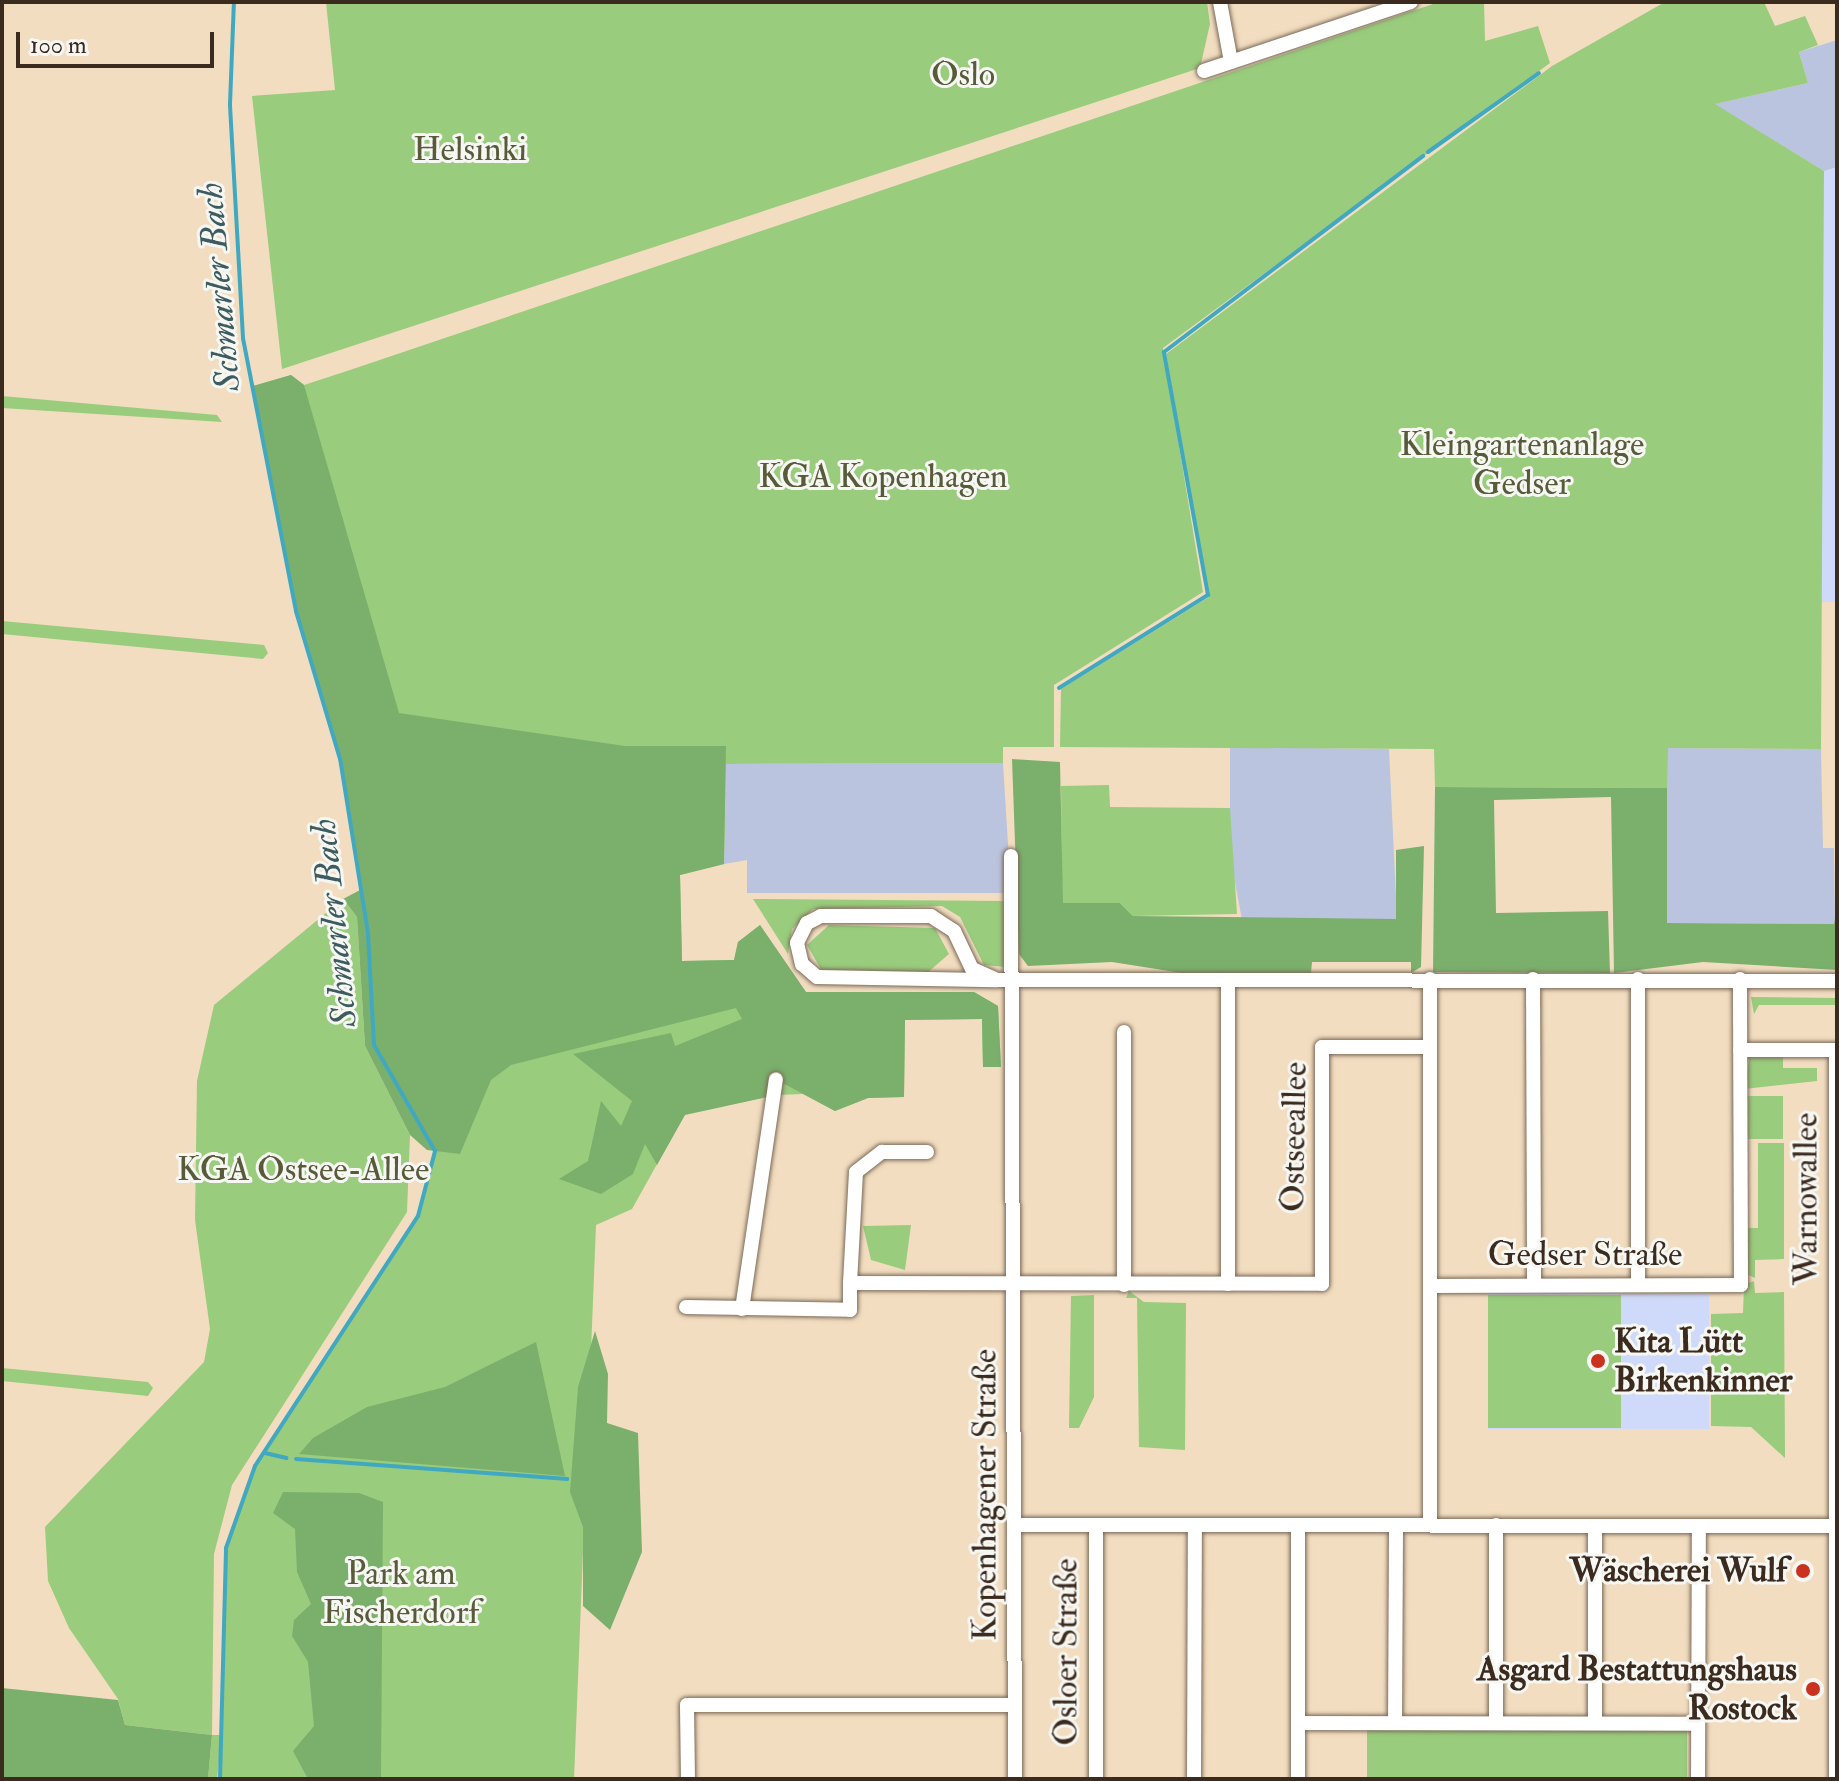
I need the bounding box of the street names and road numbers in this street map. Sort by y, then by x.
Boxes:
street label: Ostseeallee [1272,1062,1316,1212]
street label: Warnowallee [1786,1113,1826,1285]
street label: Gedser Straße [1488,1235,1682,1275]
street label: Kopenhagener Straße [965,1349,1005,1641]
street label: Osloer Straße [1046,1558,1086,1746]

